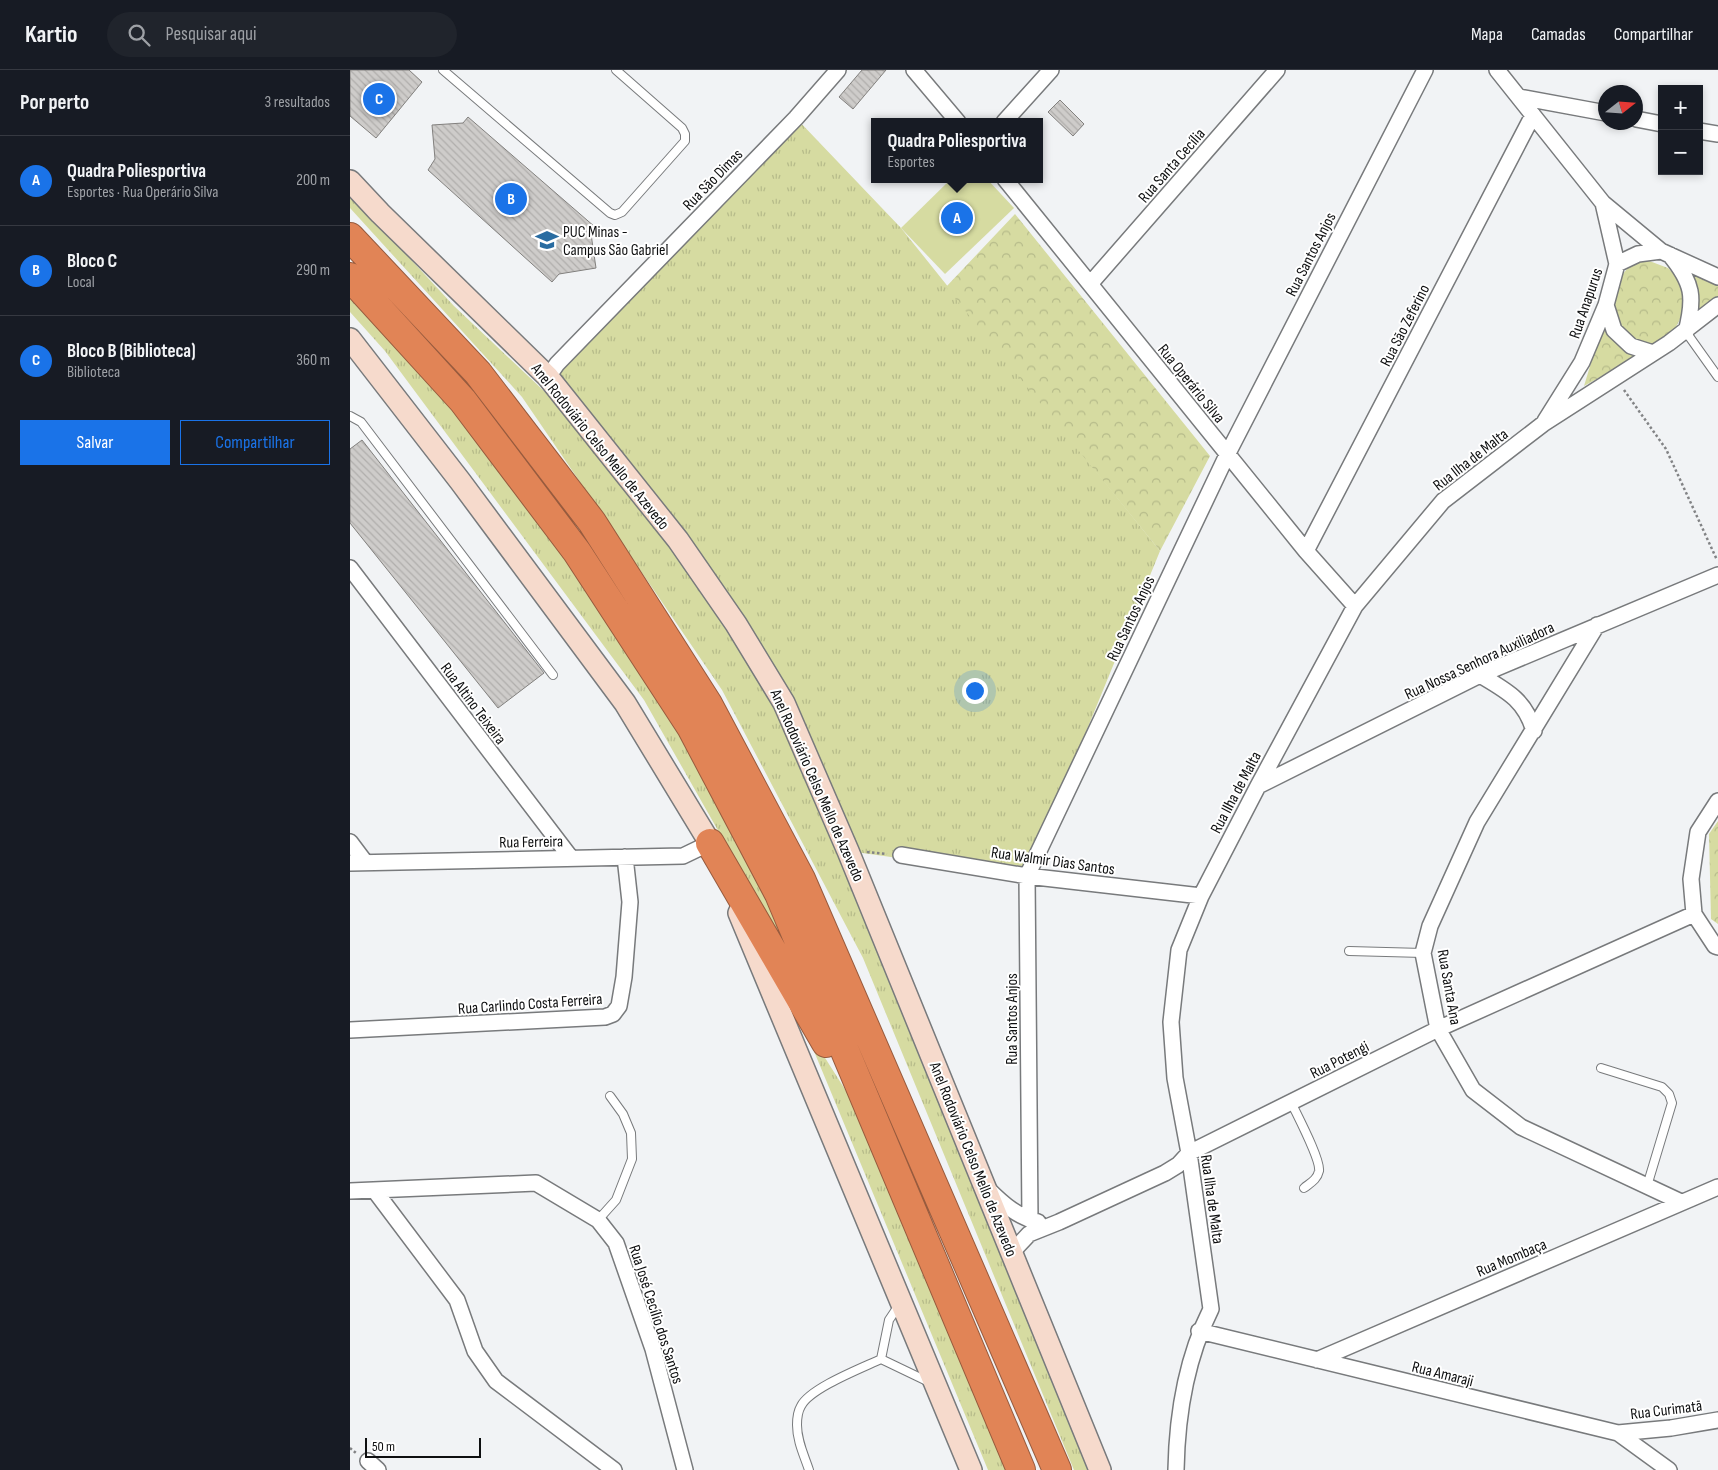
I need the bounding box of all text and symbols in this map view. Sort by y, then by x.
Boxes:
search box [107,12,457,57]
text: Kartio [25,20,77,49]
icon: search [125,21,153,49]
text: Pesquisar aqui [165,23,257,46]
text: Mapa [1471,24,1503,45]
text: Camadas [1531,24,1586,45]
text: Compartilhar [1614,24,1693,45]
pin: C [363,80,395,118]
north arrow [1598,85,1643,130]
map controls [1658,85,1703,175]
button: + [1658,85,1703,130]
text: Por perto [20,90,89,115]
text: 3 resultados [265,93,330,112]
popup [871,118,1043,183]
street label: Rua Santa Cecília [1135,125,1210,207]
text: Quadra Poliesportiva [887,130,1027,153]
button: − [1658,130,1703,175]
street label: Rua São Dimas [679,145,747,215]
text: Esportes [887,153,935,172]
text: Quadra Poliesportiva [67,160,206,183]
text: A [32,171,40,190]
text: 200 m [296,171,330,190]
pin: B [495,180,527,218]
text: Esportes · Rua Operário Silva [67,183,218,202]
pin: A [941,199,973,237]
street label: Rua Santos Anjos [1282,209,1341,300]
place label: PUC Minas - Campus São Gabriel [563,223,668,260]
school or university icon: PUC Minas - Campus São Gabriel [534,227,560,253]
text: Bloco C [67,250,117,273]
text: B [32,261,40,280]
text: 290 m [296,261,330,280]
street label: Rua Anapurus [1566,266,1607,341]
text: Local [67,273,95,292]
street label: Rua São Zeferino [1377,282,1434,370]
text: Bloco B (Biblioteca) [67,340,196,363]
street label: Rua Operário Silva [1153,341,1228,427]
text: C [32,351,40,370]
text: 360 m [296,351,330,370]
street label: Anel Rodoviário Celso Mello de Azevedo [526,359,673,534]
text: Biblioteca [67,363,120,382]
button: Salvar [20,420,170,465]
button: Compartilhar [180,420,330,465]
street label: Rua Ilha de Malta [1430,425,1512,495]
street label: Rua Santos Anjos [1103,573,1159,664]
street label: Rua Nossa Senhora Auxiliadora [1402,618,1557,704]
street label: Rua Altino Teixeira [436,659,510,748]
your location [962,678,988,704]
street label: Anel Rodoviário Celso Mello de Azevedo [765,686,868,885]
street label: Rua Ilha de Malta [1207,749,1266,837]
street label: Rua Ferreira [499,832,563,853]
street label: Rua Walmir Dias Santos [990,843,1116,880]
street label: Rua Santa Ana [1433,948,1465,1027]
street label: Rua Santos Anjos [1003,973,1022,1065]
street label: Rua Carlindo Costa Ferreira [457,990,603,1019]
street label: Rua Potengi [1307,1037,1372,1083]
street label: Anel Rodoviário Celso Mello de Azevedo [924,1058,1020,1260]
street label: Rua Ilha de Malta [1196,1153,1227,1245]
street label: Rua Mombaça [1474,1235,1550,1282]
street label: Rua José Cecílio dos Santos [624,1243,687,1387]
street label: Rua Amaraji [1410,1358,1475,1391]
street label: Rua Curimatã [1629,1397,1703,1424]
scale bar [365,1435,481,1458]
text: 50 m [372,1438,395,1455]

